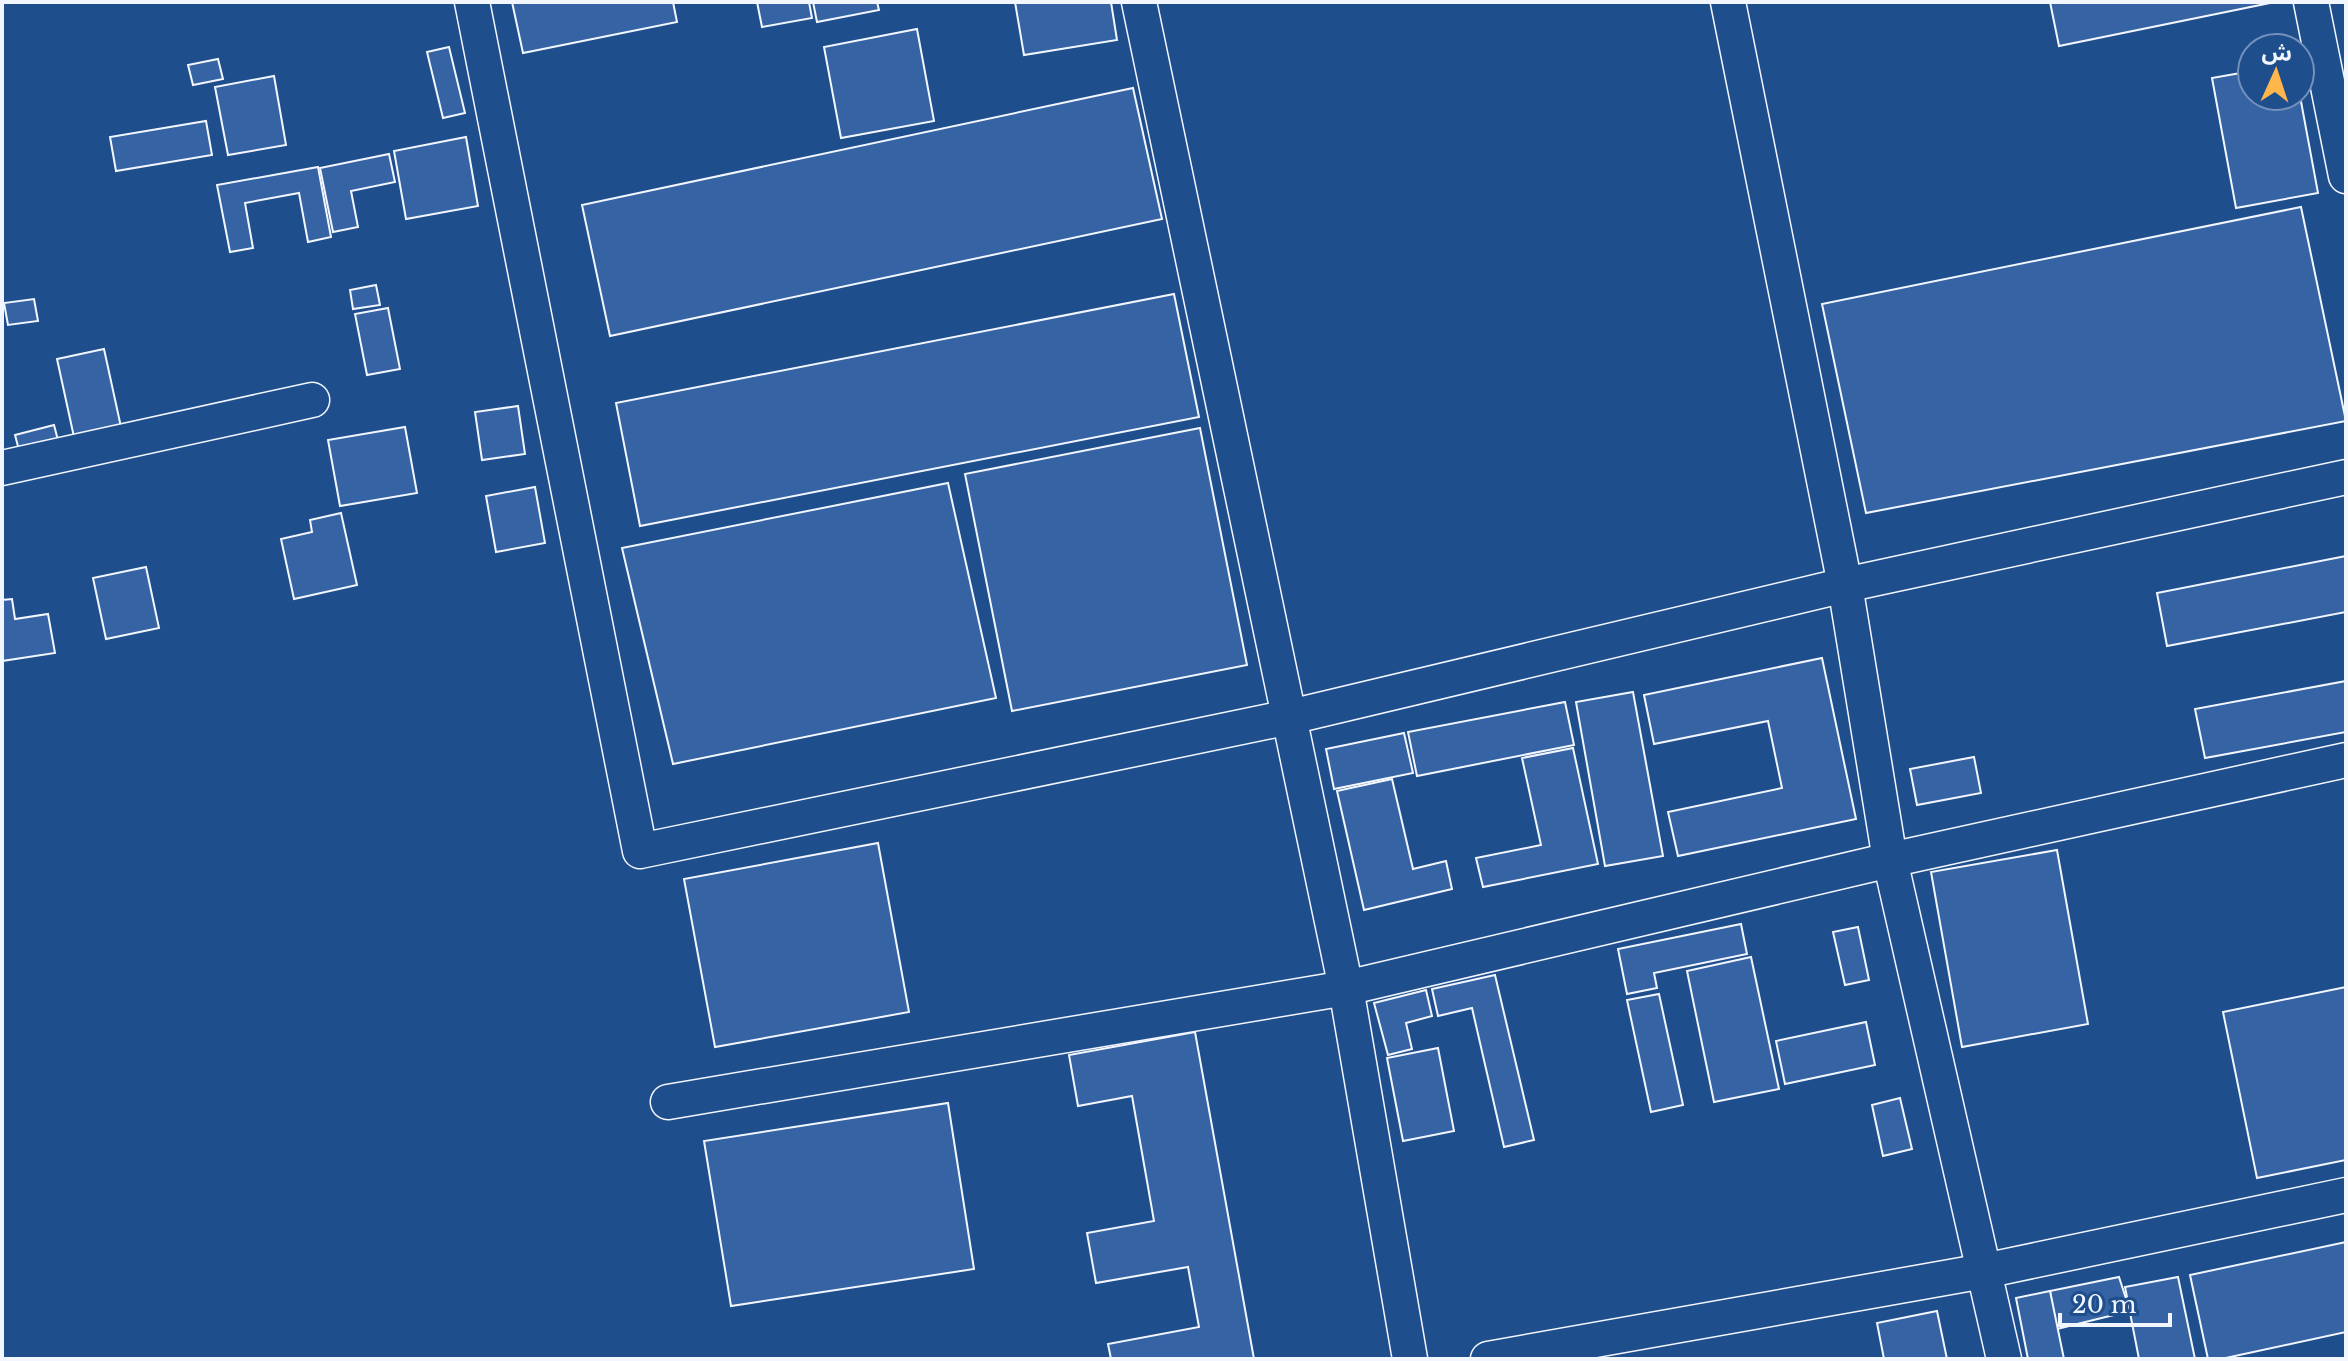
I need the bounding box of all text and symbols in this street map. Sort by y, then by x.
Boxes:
north arrow [2236,32,2316,112]
text: ش [2261,38,2293,67]
scale bar [2060,1277,2170,1327]
text: 20 m [2072,1290,2137,1319]

